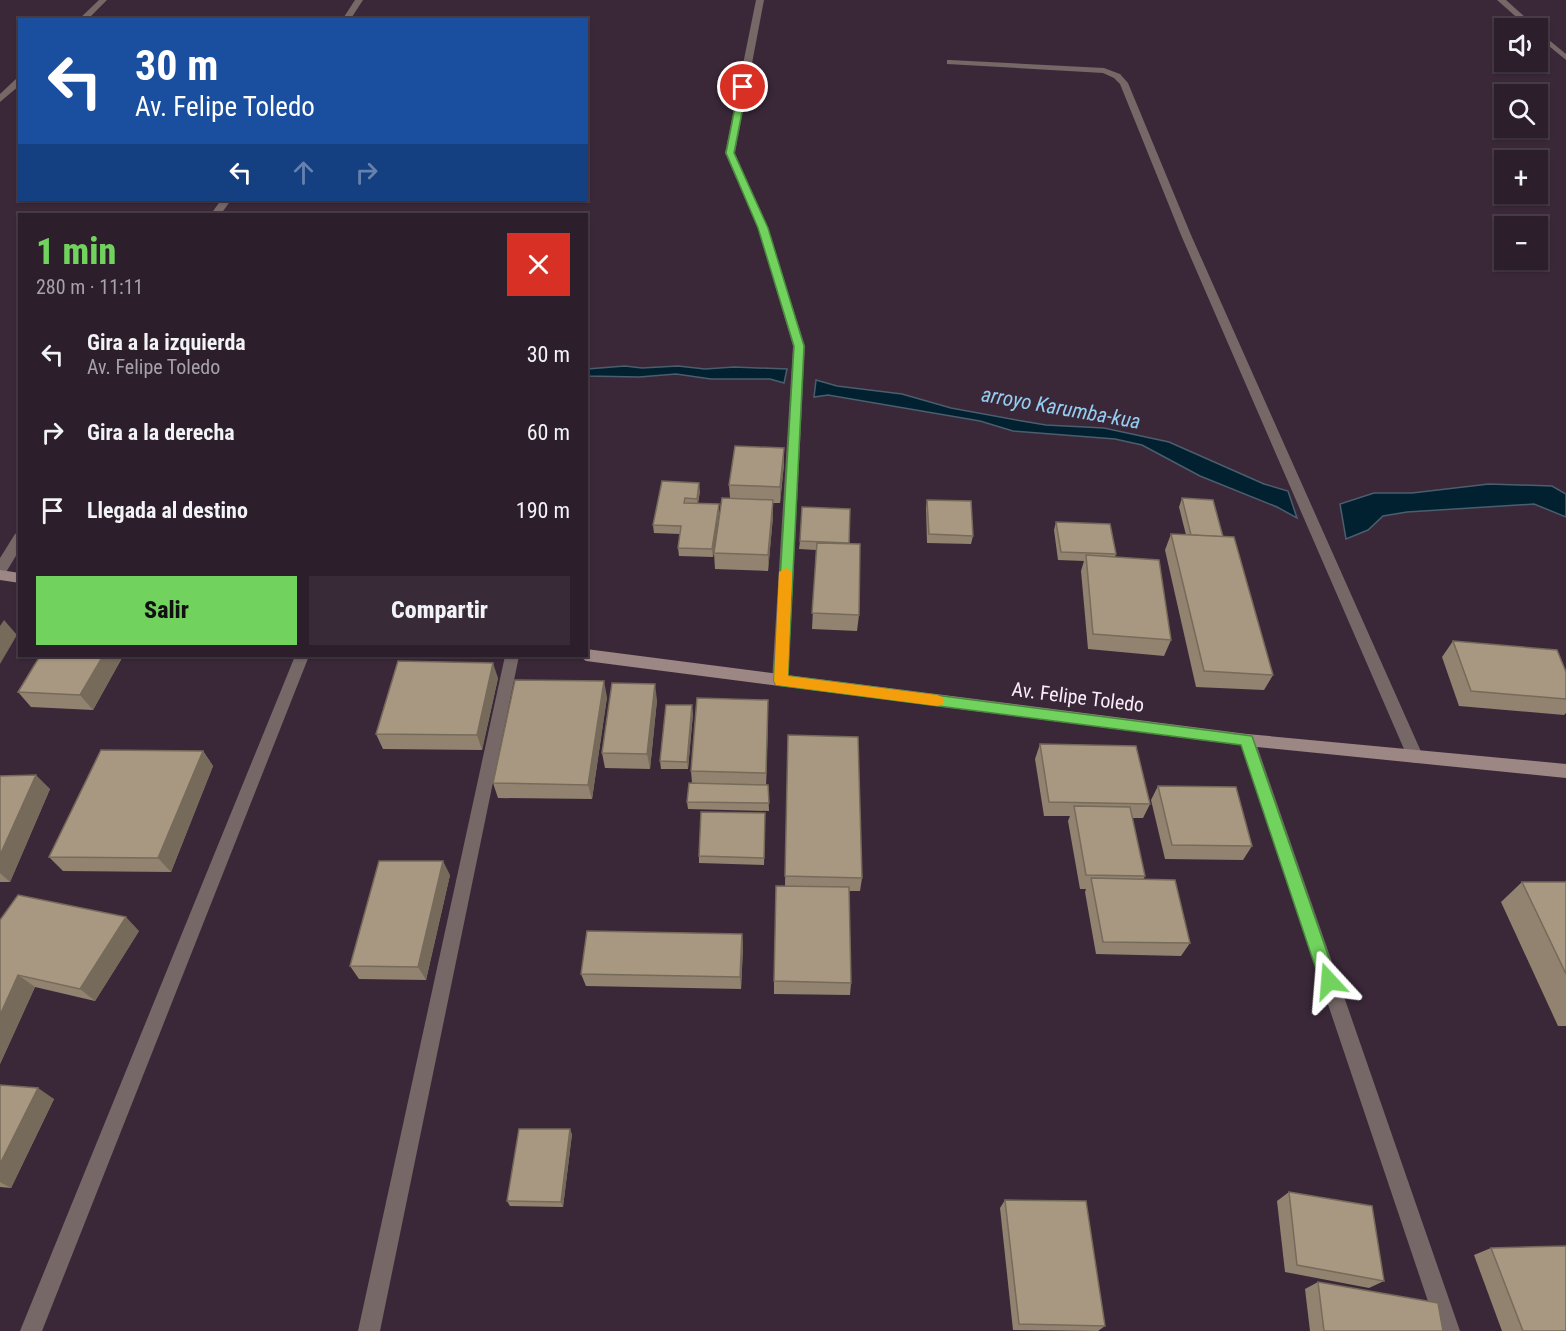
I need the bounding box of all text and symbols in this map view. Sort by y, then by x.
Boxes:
map controls [1494,18,1548,270]
button: sound [1494,18,1548,72]
text: 30 m [135,41,218,90]
icon: left [36,42,114,120]
pin [717,61,768,112]
icon: arrive [726,70,759,103]
button: search [1494,84,1548,138]
text: Av. Felipe Toledo [135,91,315,123]
button: + [1494,150,1548,204]
icon: left [224,156,257,189]
icon: ahead [287,156,320,189]
icon: right [350,156,383,189]
button: − [1494,216,1548,270]
text: 1 min [36,231,116,273]
button: close [507,233,570,296]
text: 280 m · 11:11 [36,275,143,299]
text: Gira a la izquierda [87,330,246,355]
icon: left [36,338,69,371]
text: 30 m [527,342,570,367]
text: Av. Felipe Toledo [87,355,220,379]
water label: arroyo Karumba-kua [980,382,1142,434]
icon: right [36,416,69,449]
text: Gira a la derecha [87,420,235,445]
text: 60 m [527,420,570,445]
icon: arrive [36,494,69,527]
text: Llegada al destino [87,498,248,523]
text: 190 m [516,498,570,523]
button: Salir [36,576,297,645]
button: Compartir [309,576,570,645]
street label: Av. Felipe Toledo [1010,677,1146,717]
position arrow [1297,949,1361,1013]

